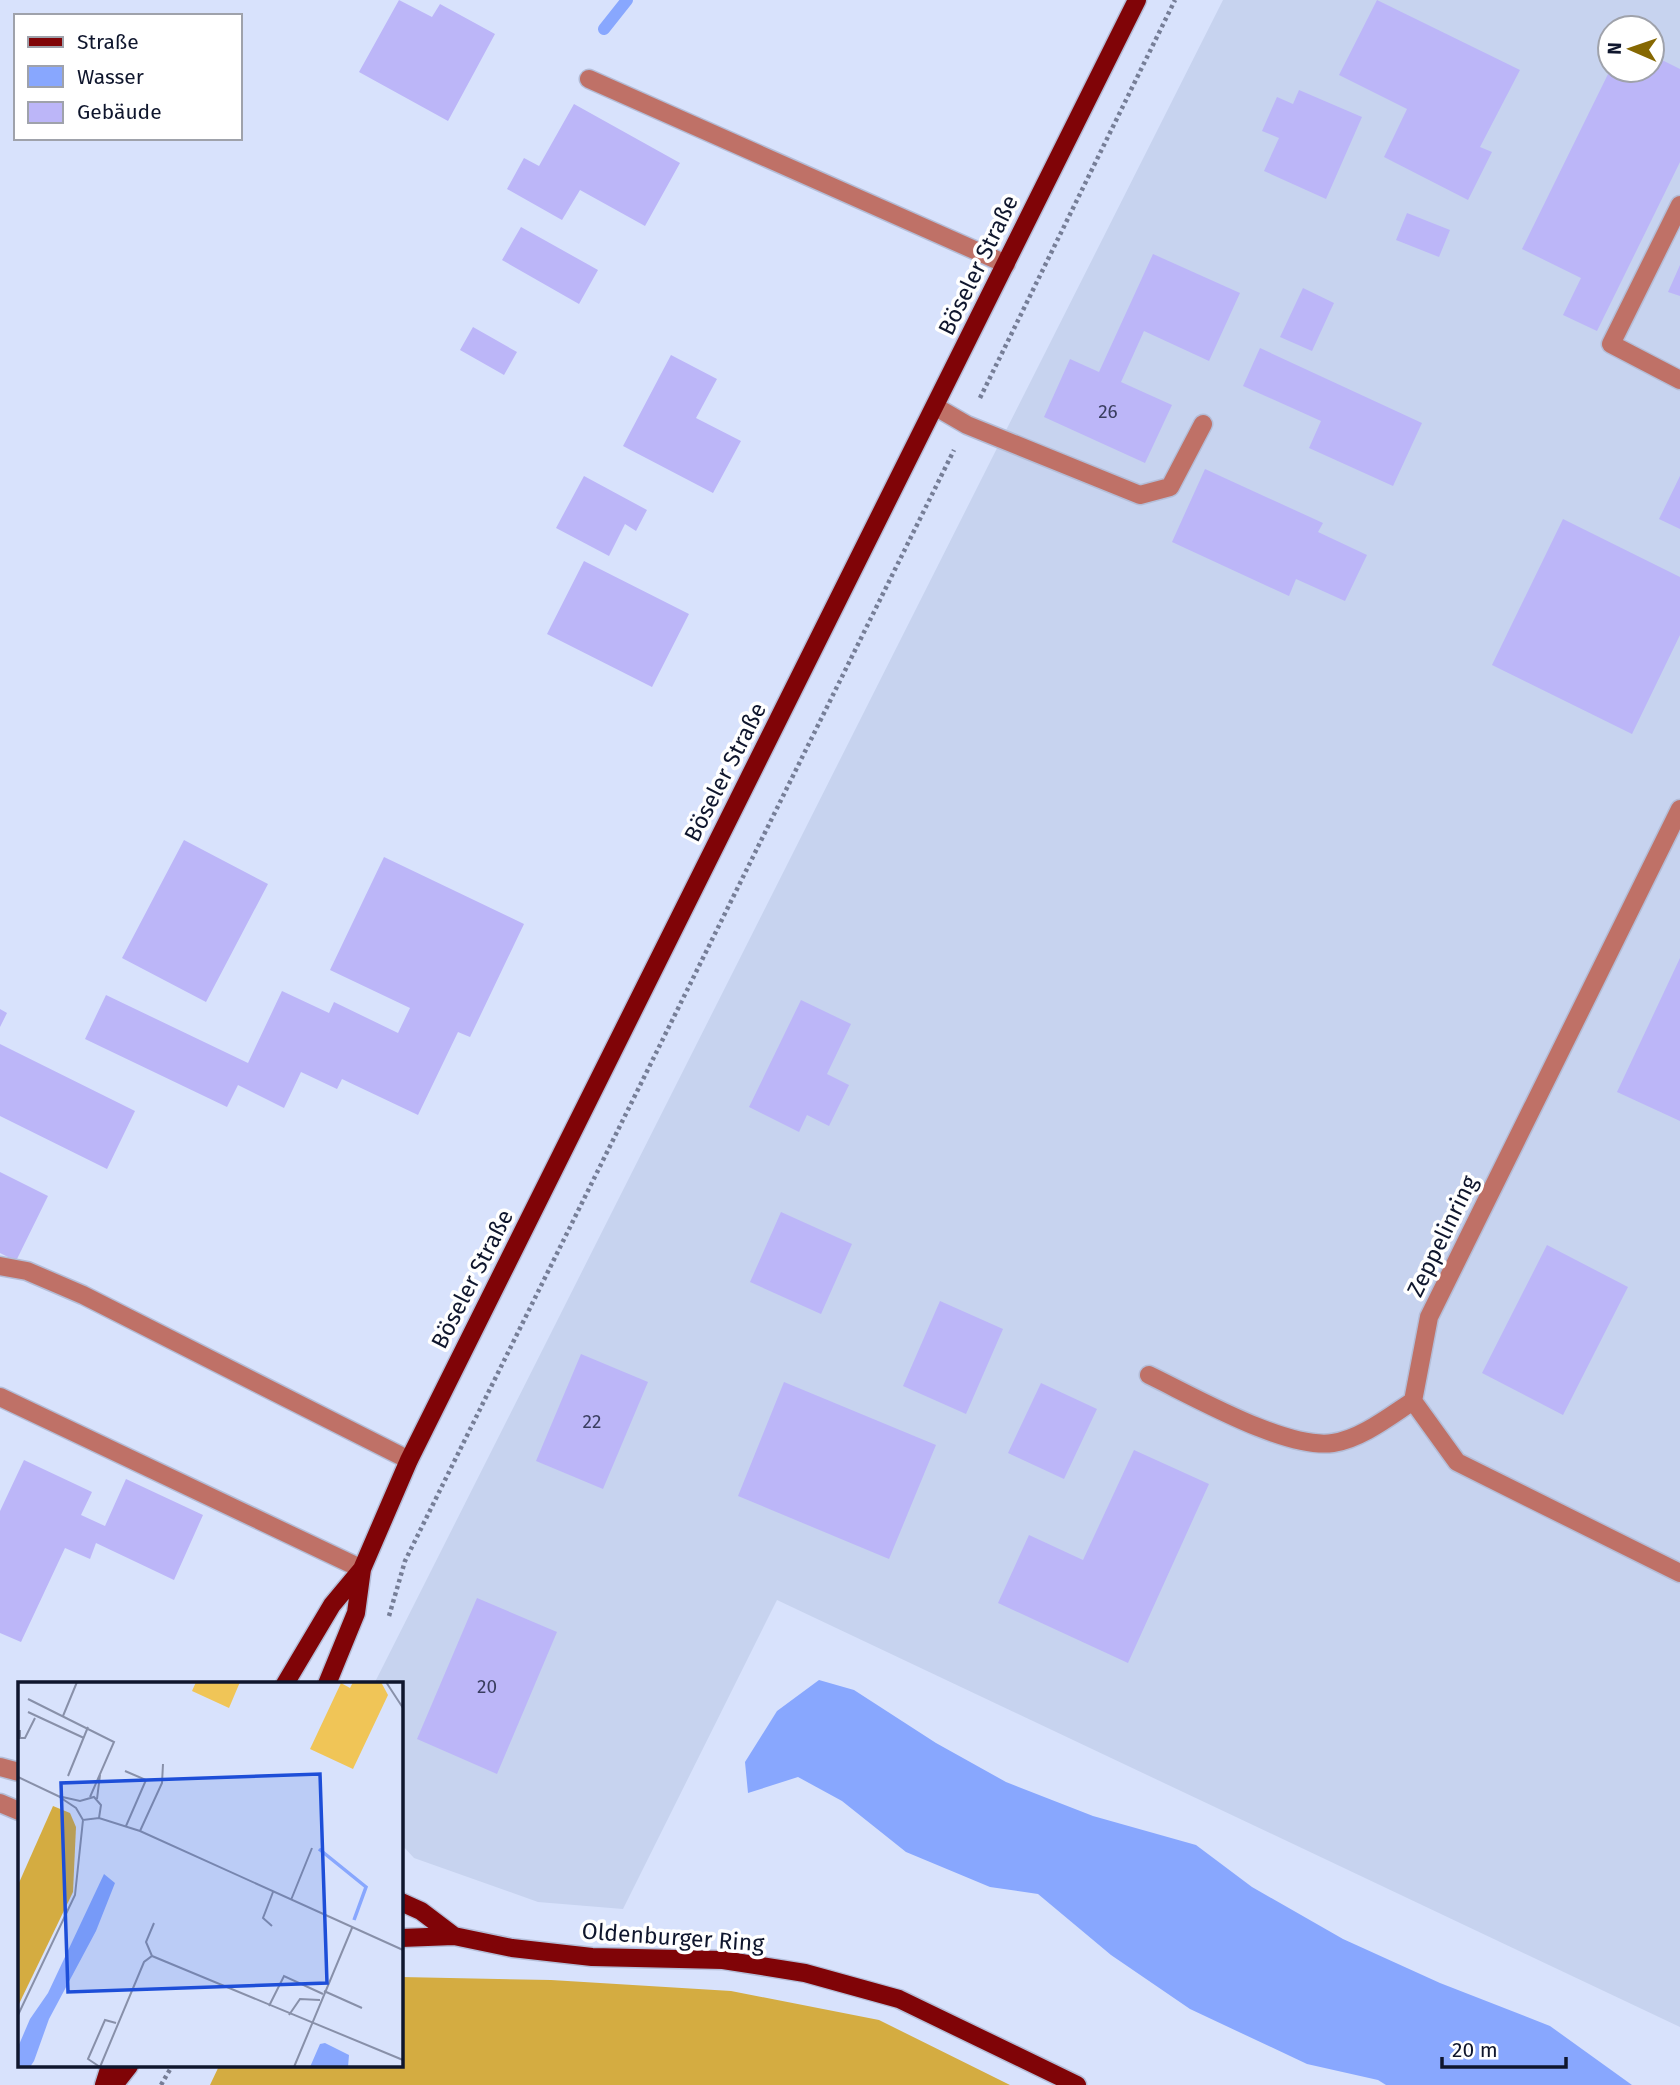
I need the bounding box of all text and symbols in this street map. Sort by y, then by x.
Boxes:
legend [14,14,242,140]
north arrow [1596,14,1666,84]
text: Straße [77,29,139,55]
text: N [1603,42,1626,55]
text: Wasser [77,64,144,90]
text: Gebäude [77,99,162,125]
street label: Böseler Straße [932,190,1024,340]
house number: 26 [1098,400,1118,423]
street label: Böseler Straße [678,698,772,846]
street label: Zeppelinring [1401,1171,1483,1301]
street label: Böseler Straße [425,1205,519,1353]
house number: 22 [583,1410,601,1433]
house number: 20 [477,1675,497,1698]
inset map [18,1682,402,2068]
street label: Oldenburger Ring [581,1917,765,1957]
scale bar [1442,2025,1566,2070]
text: 20 m [1452,2037,1498,2063]

